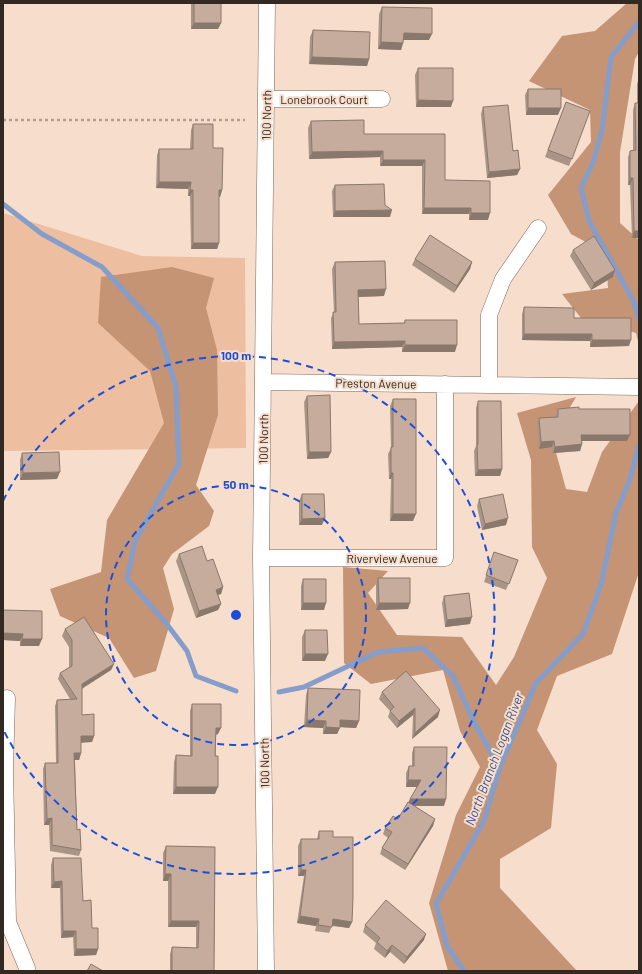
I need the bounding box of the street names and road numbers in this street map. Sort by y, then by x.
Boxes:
street label: 100 North [259,90,273,140]
street label: Lonebrook Court [280,92,368,106]
street label: Preston Avenue [335,375,417,391]
street label: 100 North [256,414,270,464]
street label: Riverview Avenue [346,551,438,565]
street label: 100 North [257,738,271,788]

